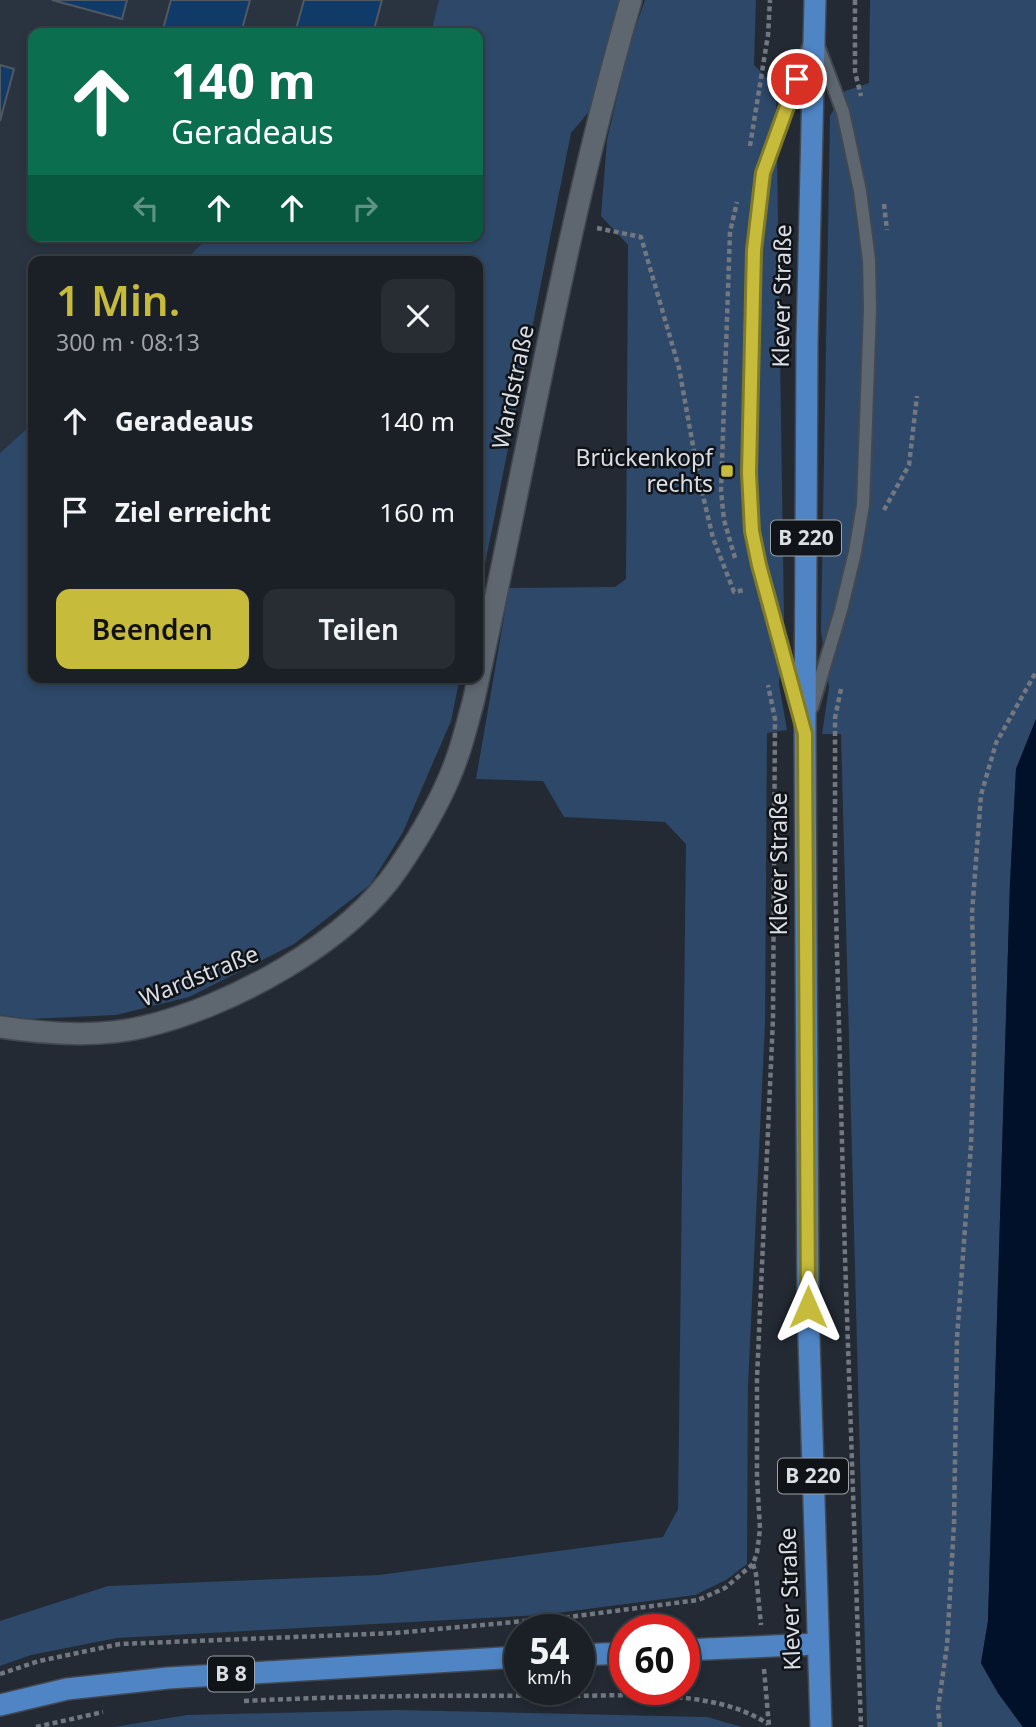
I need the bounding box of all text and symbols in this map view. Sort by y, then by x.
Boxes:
text: 140 m [171,47,316,113]
pin [767,49,827,109]
icon: ahead [56,56,147,147]
icon: arrive [778,60,816,98]
text: Geradeaus [171,110,334,153]
icon: left [127,189,165,227]
icon: ahead [200,189,238,227]
icon: ahead [273,189,311,227]
icon: right [346,189,384,227]
street label: Klever Straße [764,224,798,368]
text: 1 Min. [56,271,180,328]
button: close [381,279,455,353]
street label: Wardstraße [483,322,541,452]
text: 300 m · 08:13 [56,326,200,358]
icon: ahead [56,402,94,440]
text: Geradeaus [115,403,254,439]
text: 140 m [379,403,455,439]
place label: Brückenkopf rechts [576,441,714,499]
marker: Brückenkopf rechts [719,463,735,479]
icon: arrive [56,493,94,531]
text: Ziel erreicht [115,494,271,530]
text: 160 m [379,494,455,530]
road number: B 220 [771,520,841,556]
button: Beenden [56,589,249,669]
button: Teilen [263,589,455,669]
street label: Klever Straße [762,792,794,936]
street label: Wardstraße [134,937,263,1013]
position arrow [771,1270,845,1344]
road number: B 220 [778,1458,848,1494]
street label: Klever Straße [771,1527,807,1671]
speed limit sign: 60 [609,1614,700,1705]
text: 54 [529,1627,570,1674]
road number: B 8 [208,1656,254,1692]
text: km/h [527,1665,572,1689]

